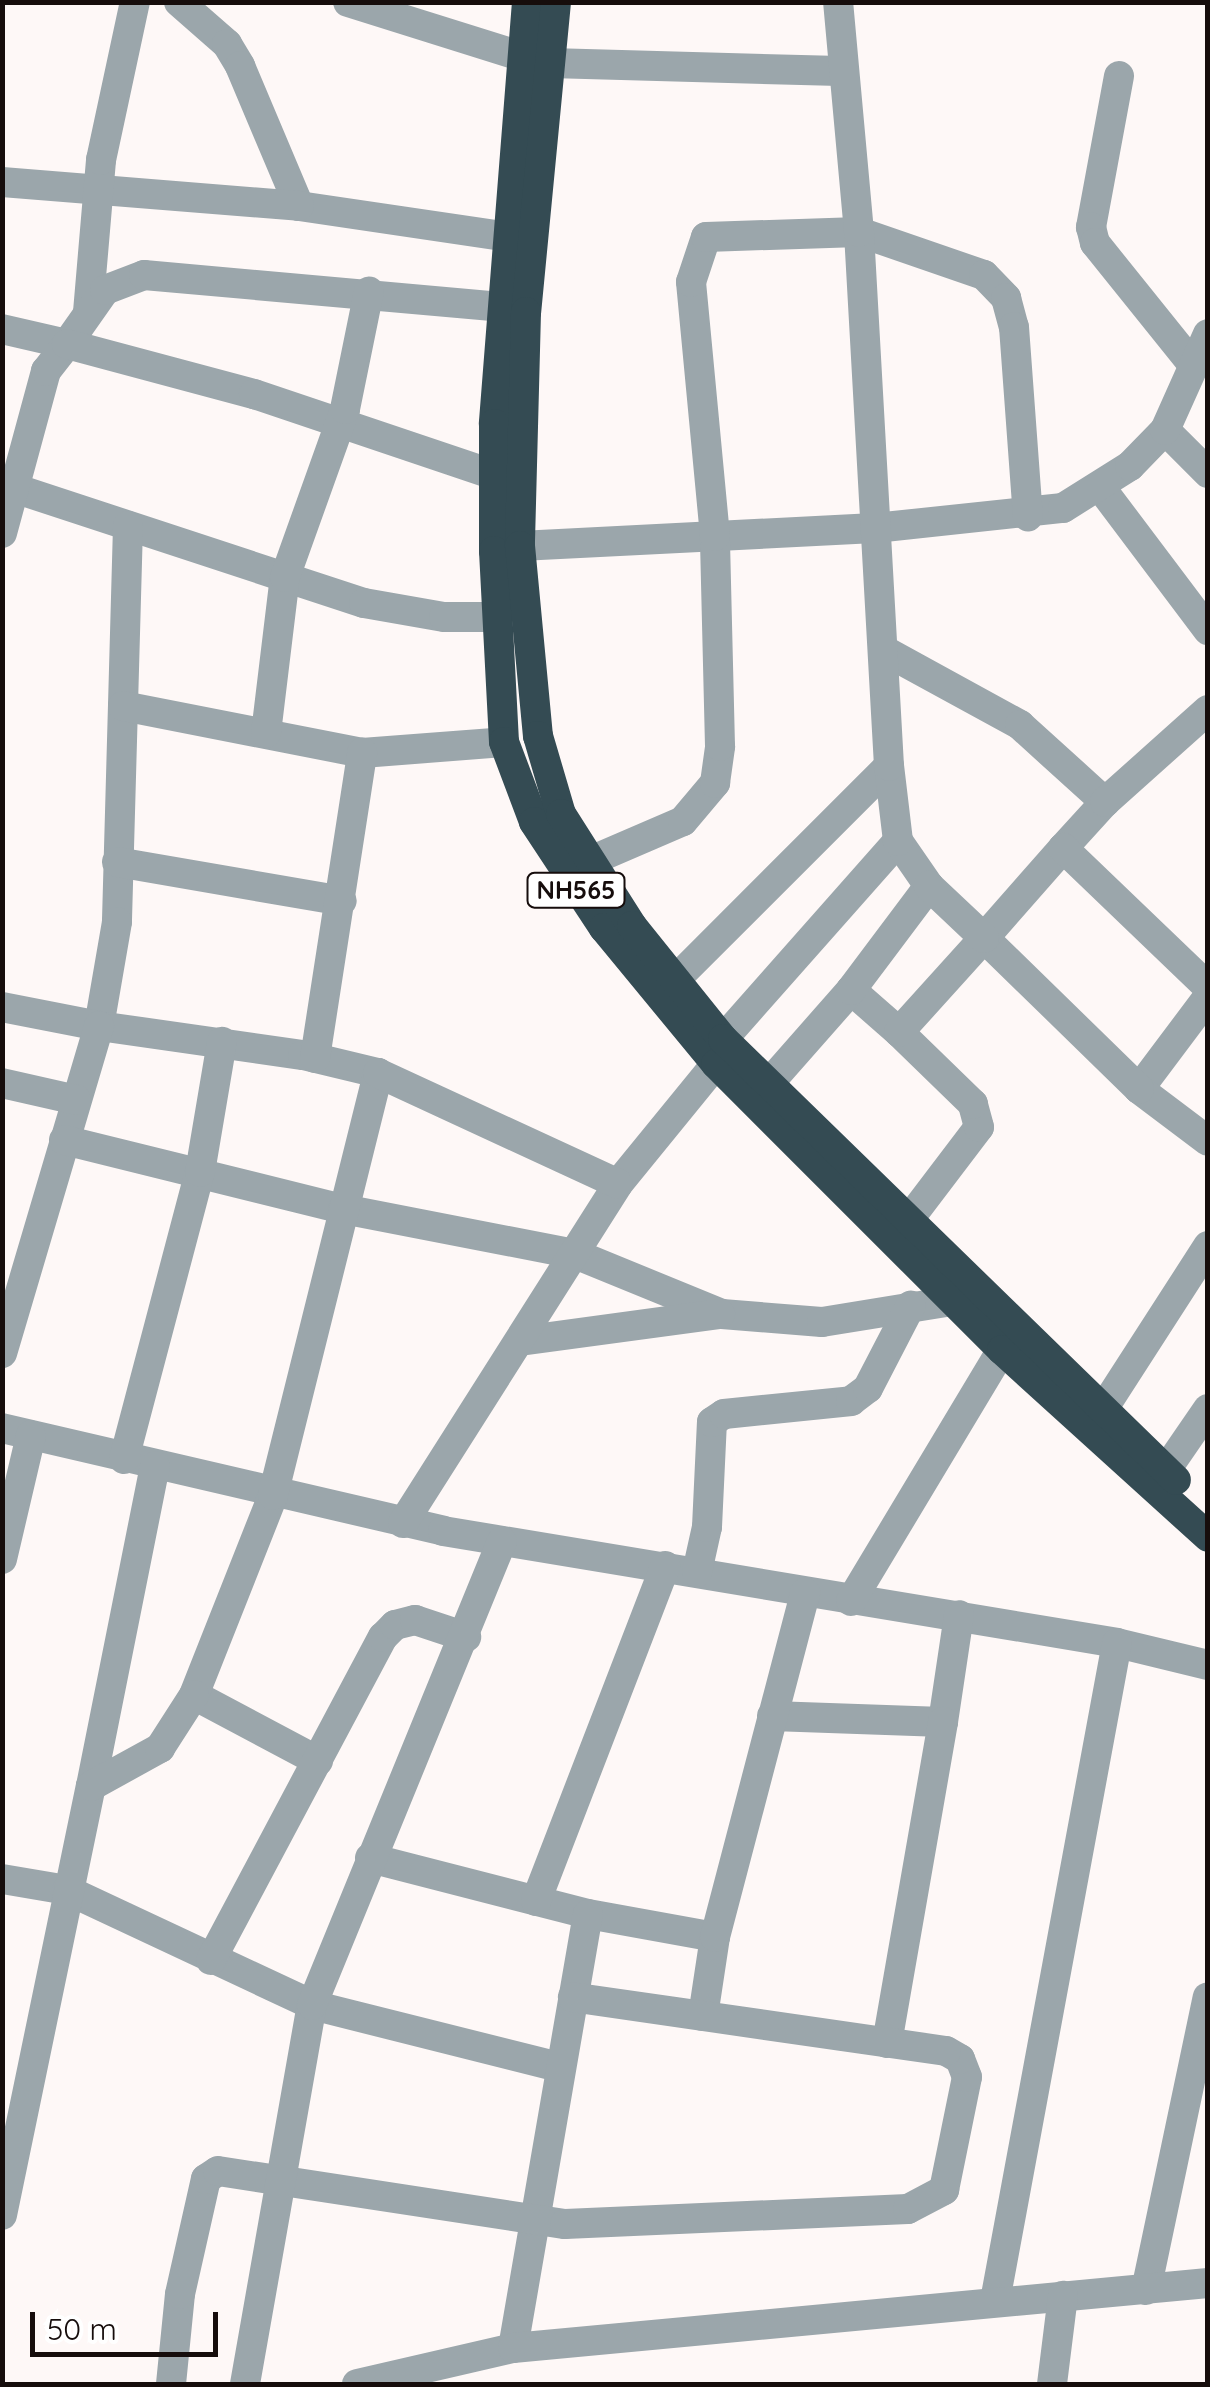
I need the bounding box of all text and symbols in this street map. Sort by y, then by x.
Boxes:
road number: NH565 [526,870,626,910]
scale bar [35,2292,222,2354]
text: 50 m [47,2310,117,2348]

